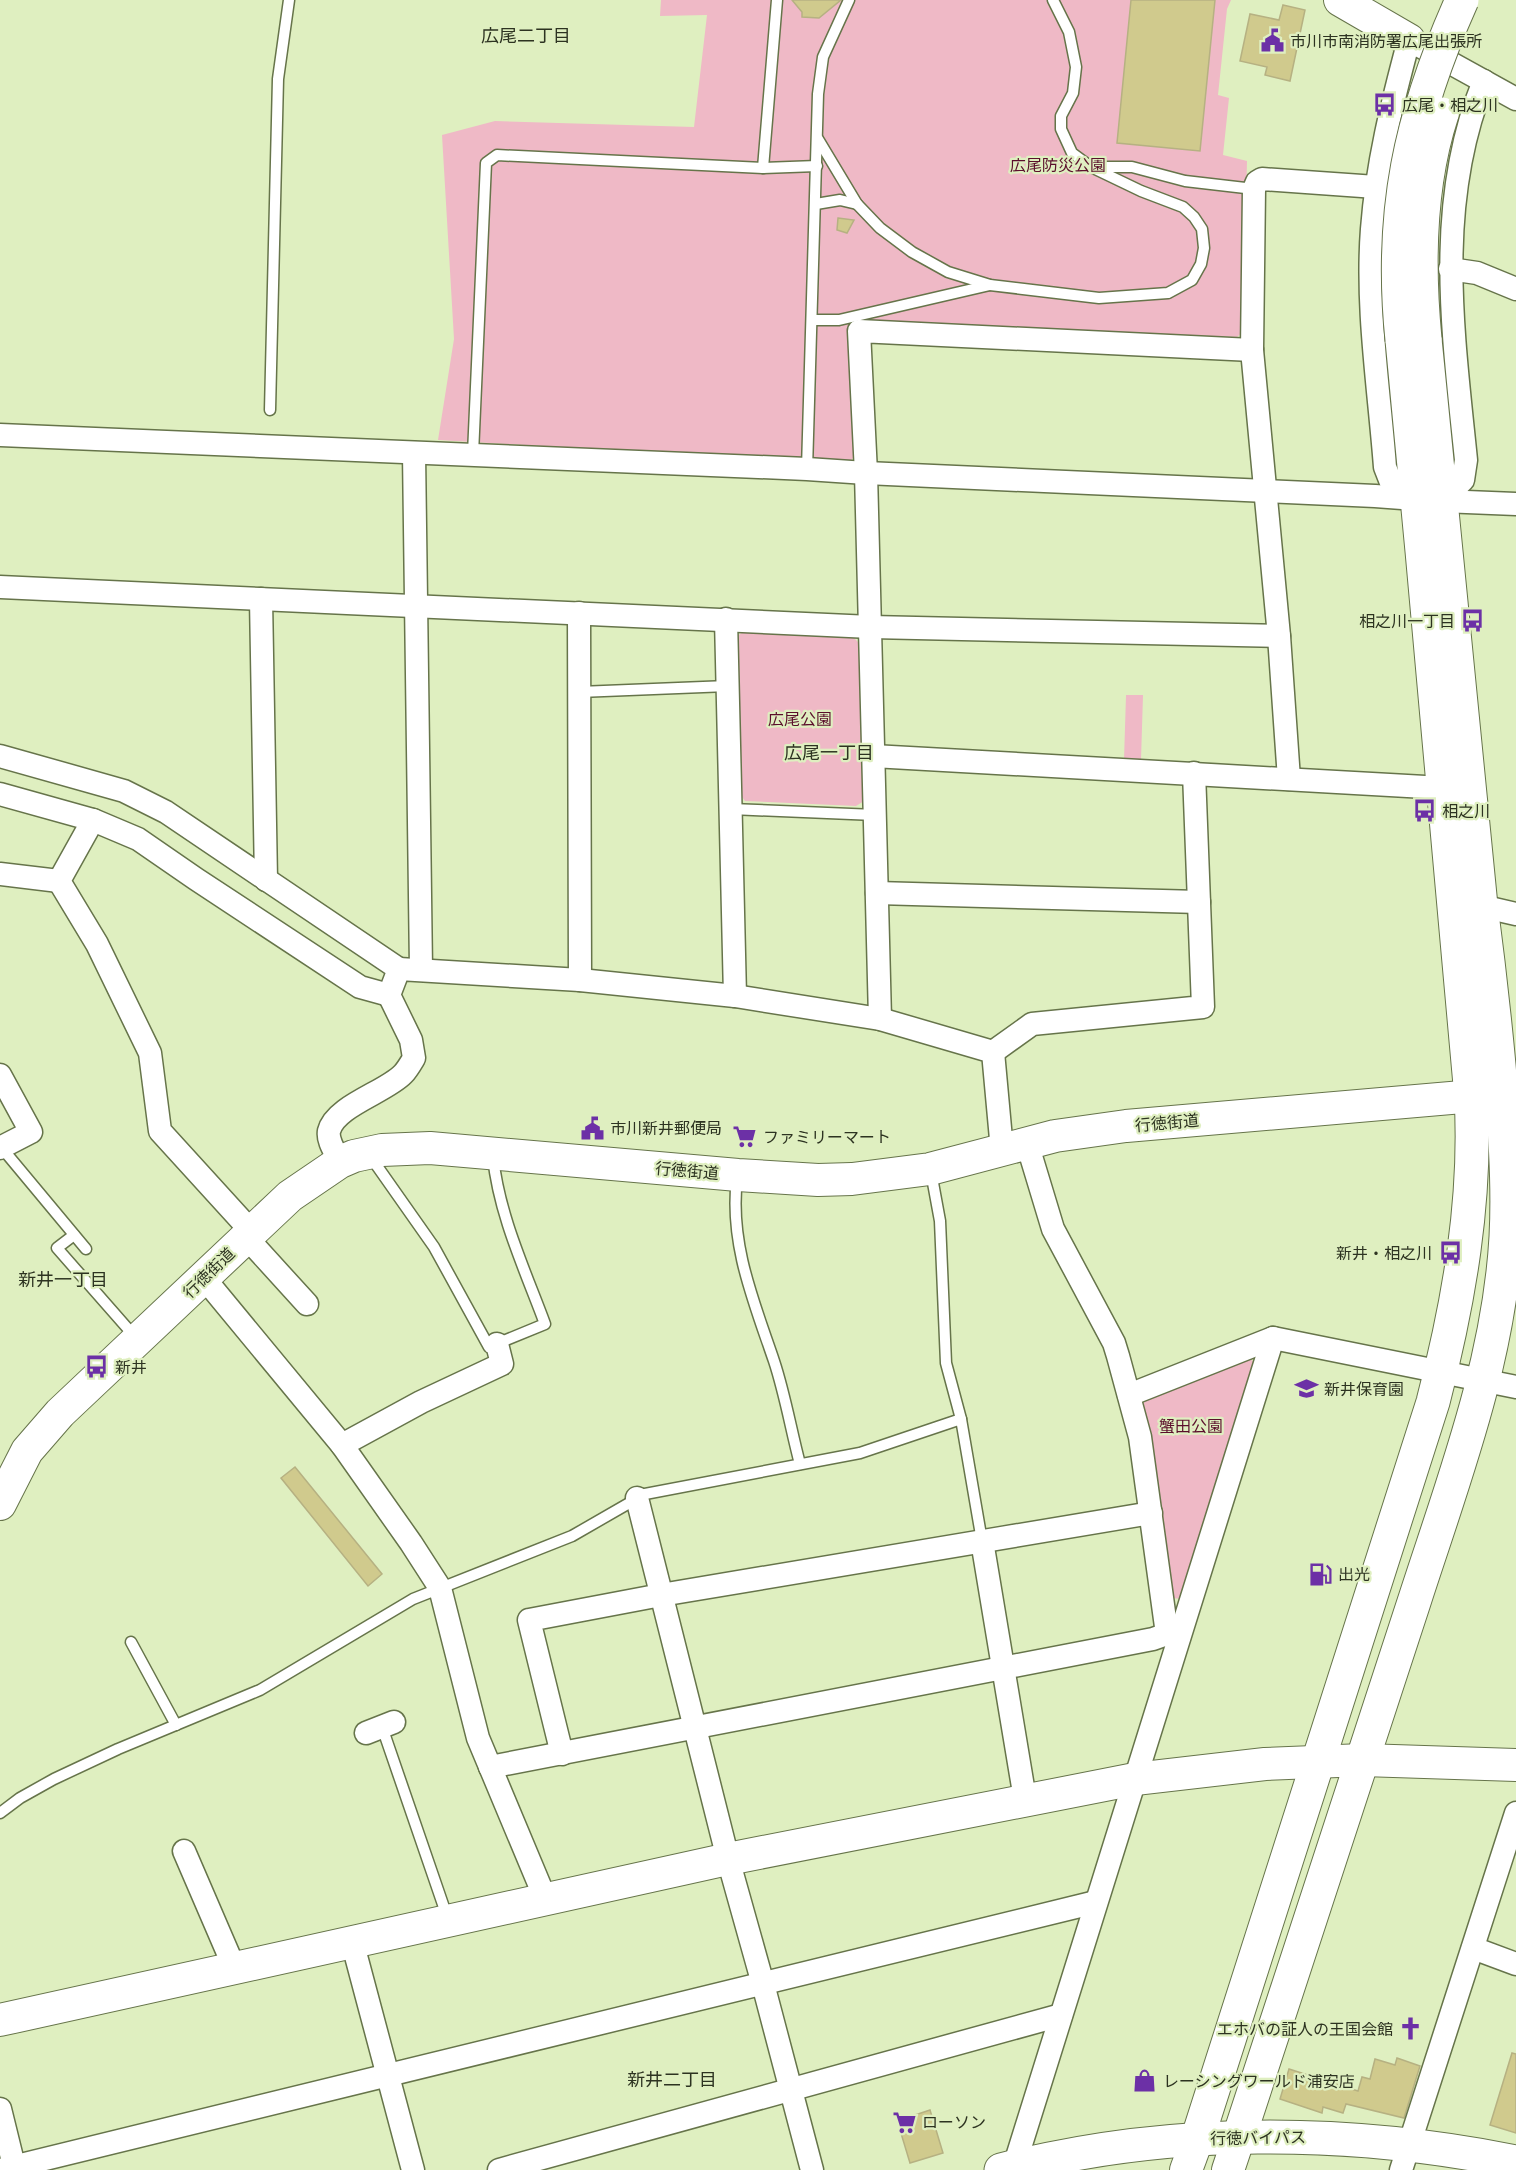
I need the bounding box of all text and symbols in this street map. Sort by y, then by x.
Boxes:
district label: 広尾二丁目 [481,25,571,47]
public building icon: 市川市南消防署広尾出張所 [1259,28,1285,54]
place label: 市川市南消防署広尾出張所 [1290,32,1482,51]
bus stop icon: 広尾・相之川 [1371,92,1397,118]
place label: 広尾・相之川 [1402,96,1498,115]
park label: 広尾防災公園 [1010,156,1106,175]
bus stop icon: 相之川一丁目 [1460,608,1486,634]
place label: 相之川一丁目 [1359,612,1455,631]
park label: 広尾公園 [768,710,832,729]
district label: 広尾一丁目 [784,742,874,764]
bus stop icon: 相之川 [1411,798,1437,824]
place label: 相之川 [1442,802,1490,821]
street label: 行徳街道 [1134,1111,1200,1135]
public building icon: 市川新井郵便局 [579,1115,605,1141]
place label: 市川新井郵便局 [610,1119,722,1138]
supermarket icon: ファミリーマート [732,1124,758,1150]
place label: ファミリーマート [763,1128,891,1147]
street label: 行徳街道 [654,1159,720,1183]
bus stop icon: 新井・相之川 [1437,1240,1463,1266]
street label: 行徳街道 [179,1244,239,1302]
place label: 新井・相之川 [1336,1244,1432,1263]
district label: 新井一丁目 [18,1269,108,1291]
bus stop icon: 新井 [84,1354,110,1380]
place label: 新井 [115,1358,147,1377]
school or university icon: 新井保育園 [1293,1376,1319,1402]
place label: 新井保育園 [1324,1380,1404,1399]
park label: 蟹田公園 [1159,1417,1223,1436]
fuel station icon: 出光 [1307,1561,1333,1587]
place label: 出光 [1338,1565,1370,1584]
church icon: エホバの証人の王国会館 [1398,2016,1424,2042]
place label: エホバの証人の王国会館 [1217,2020,1393,2039]
shop icon: レーシングワールド浦安店 [1132,2068,1158,2094]
district label: 新井二丁目 [627,2069,717,2091]
place label: レーシングワールド浦安店 [1163,2072,1355,2091]
supermarket icon: ローソン [891,2109,917,2135]
place label: ローソン [922,2113,986,2132]
street label: 行徳バイパス [1210,2128,1306,2148]

